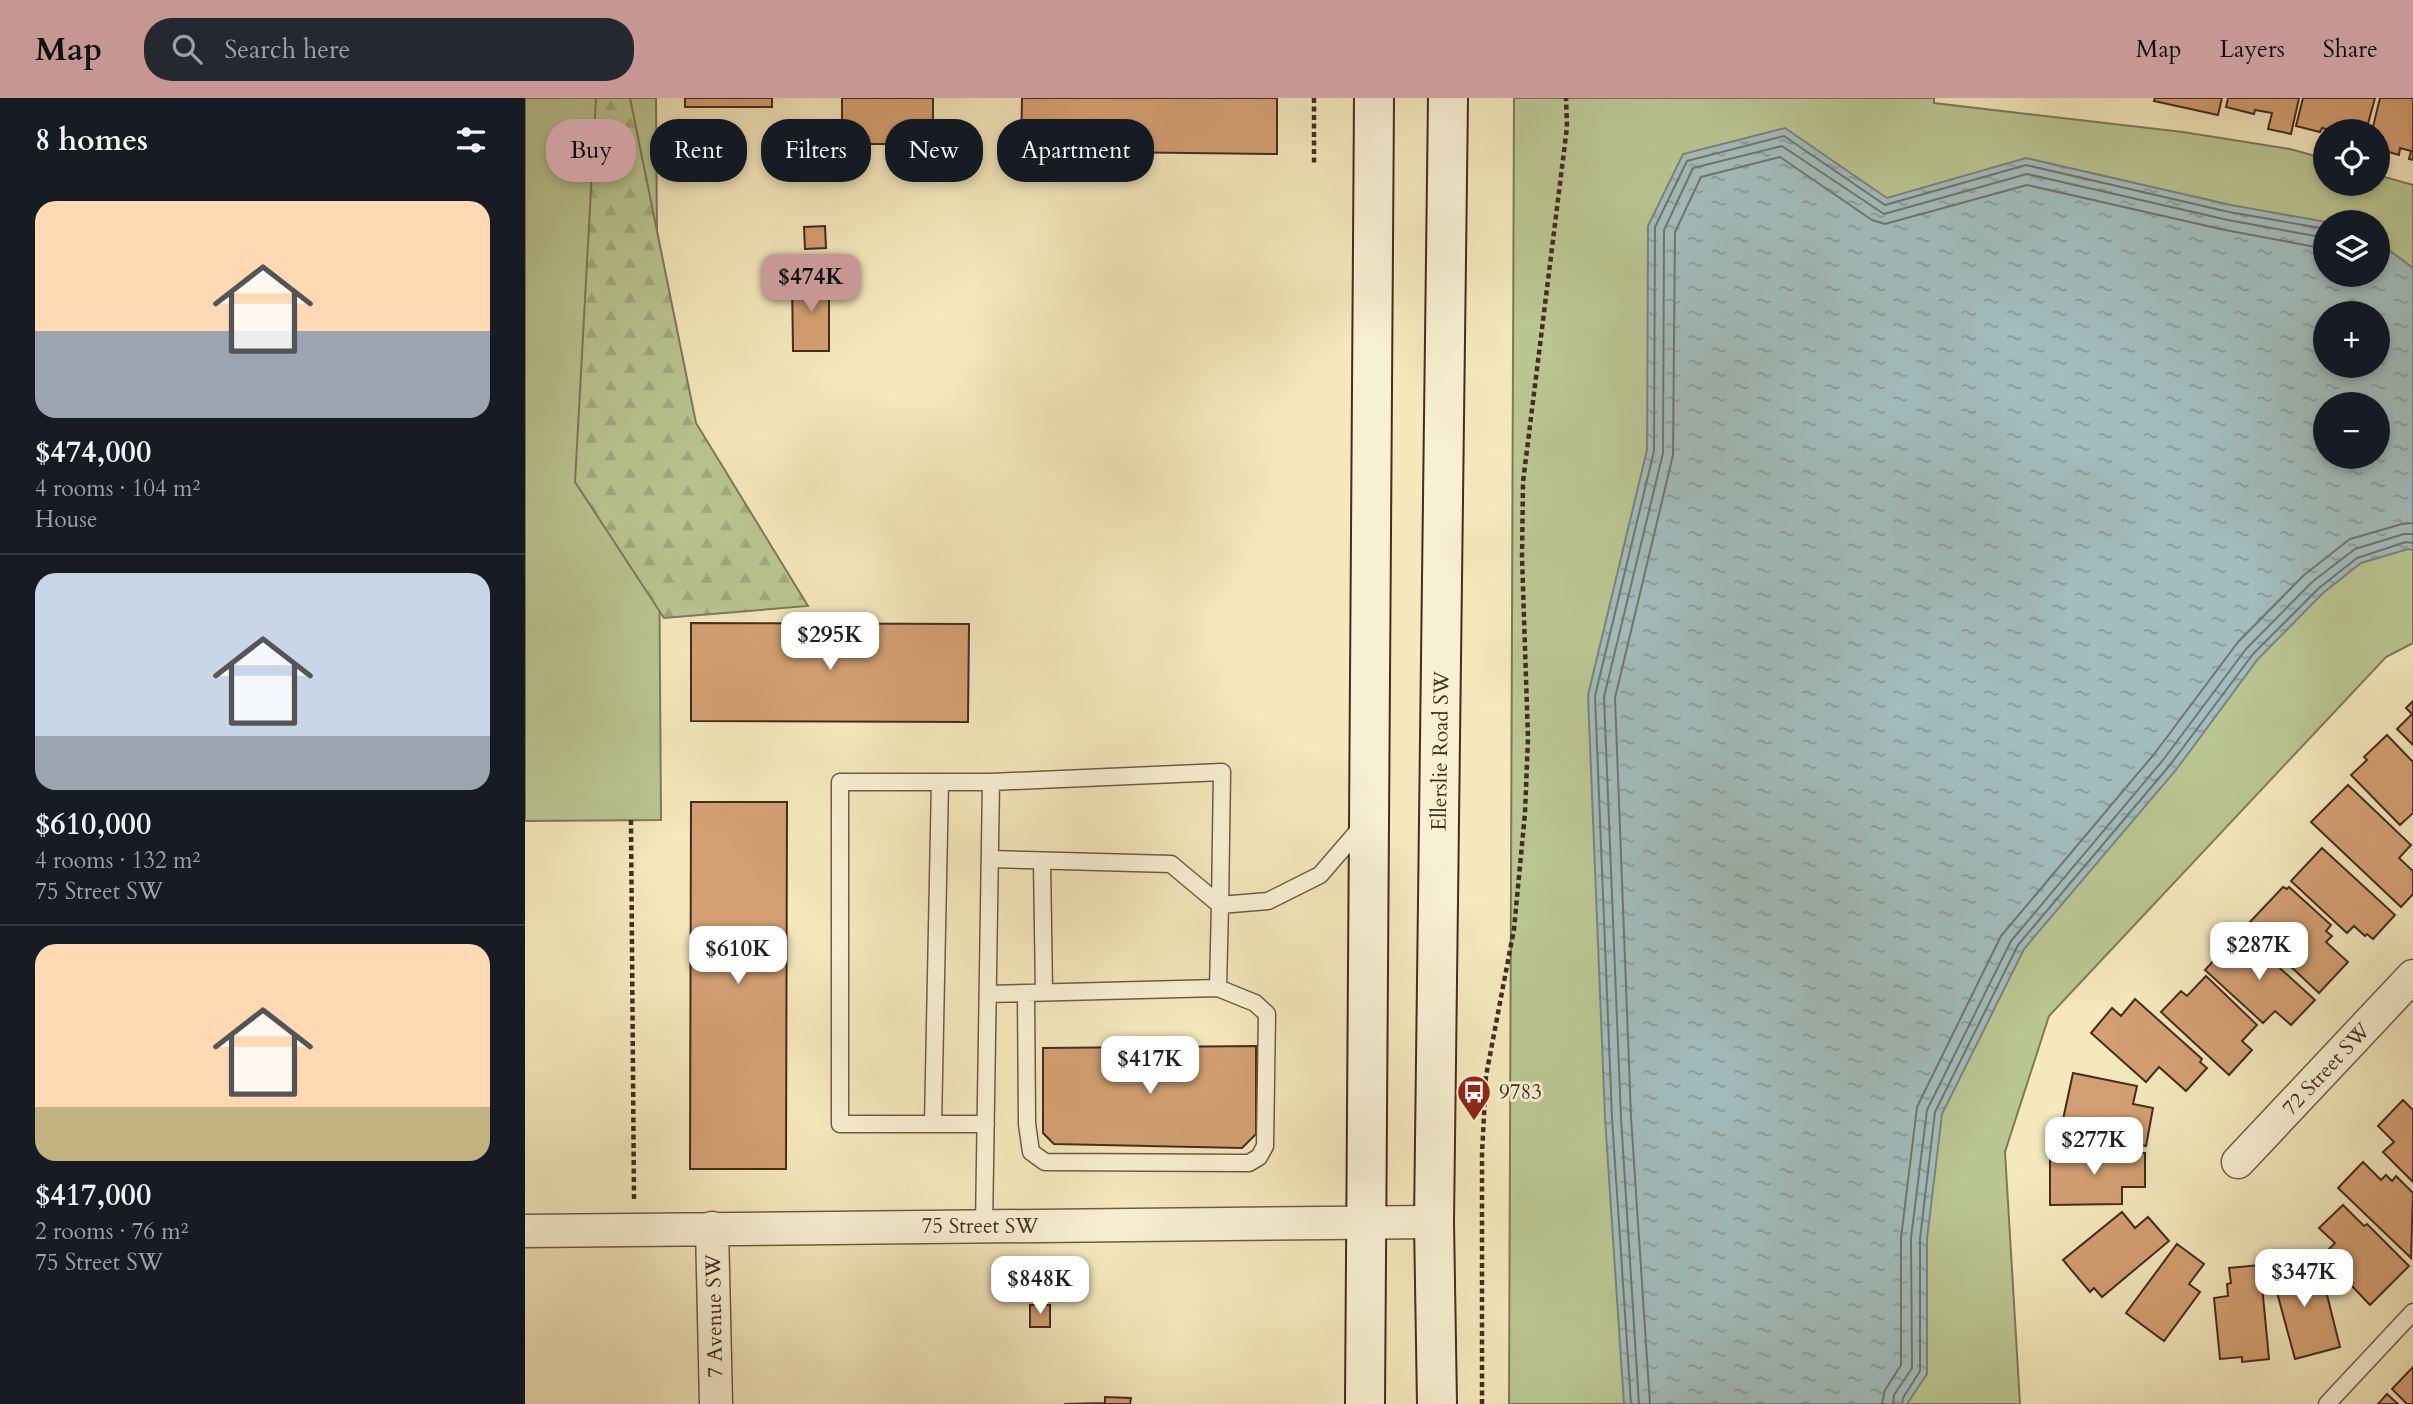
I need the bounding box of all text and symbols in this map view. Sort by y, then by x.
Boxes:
search box [144,18,634,81]
text: Map [35,27,102,72]
icon: search [168,30,206,68]
text: Search here [224,32,350,67]
text: Map [2136,33,2182,66]
text: Layers [2220,33,2285,66]
text: Share [2323,33,2378,66]
chip: Buy [546,119,636,182]
chip: Rent [650,119,747,182]
chip: Filters [761,119,871,182]
chip: New [885,119,983,182]
chip: Apartment [997,119,1154,182]
map controls [2313,119,2390,469]
button: locate [2313,119,2390,196]
text: 8 homes [35,120,148,161]
icon: filters [452,121,490,159]
button: layers [2313,210,2390,287]
icon: home [200,246,326,372]
pin: $474K [762,254,860,314]
text: $474K [778,261,844,292]
button: + [2313,301,2390,378]
button: − [2313,392,2390,469]
text: $474,000 [35,432,151,473]
text: 4 rooms · 104 m² [35,473,200,504]
text: House [35,504,97,535]
pin: $295K [781,612,879,672]
icon: home [200,618,326,744]
text: $295K [797,619,863,650]
street label: Ellerslie Road SW [1425,670,1456,831]
text: $610,000 [35,804,151,845]
text: 4 rooms · 132 m² [35,845,200,876]
text: 75 Street SW [35,876,163,907]
pin: $287K [2210,922,2308,982]
pin: $610K [689,926,787,986]
text: $287K [2226,929,2292,960]
text: $610K [705,933,771,964]
icon: home [200,989,326,1115]
street label: 72 Street SW [2276,1016,2377,1122]
pin: $417K [1101,1037,1199,1096]
text: $417K [1117,1043,1183,1074]
bus stop icon: 9783 [1455,1073,1493,1122]
place label: 9783 [1499,1078,1542,1107]
pin: $277K [2045,1118,2143,1177]
text: $277K [2061,1124,2127,1155]
text: $417,000 [35,1175,151,1216]
street label: 75 Street SW [921,1212,1039,1241]
text: 2 rooms · 76 m² [35,1216,188,1247]
text: 75 Street SW [35,1247,163,1278]
pin: $347K [2255,1250,2353,1309]
street label: 7 Avenue SW [699,1253,730,1378]
pin: $848K [991,1256,1089,1316]
text: $347K [2271,1256,2337,1287]
text: $848K [1007,1263,1073,1294]

